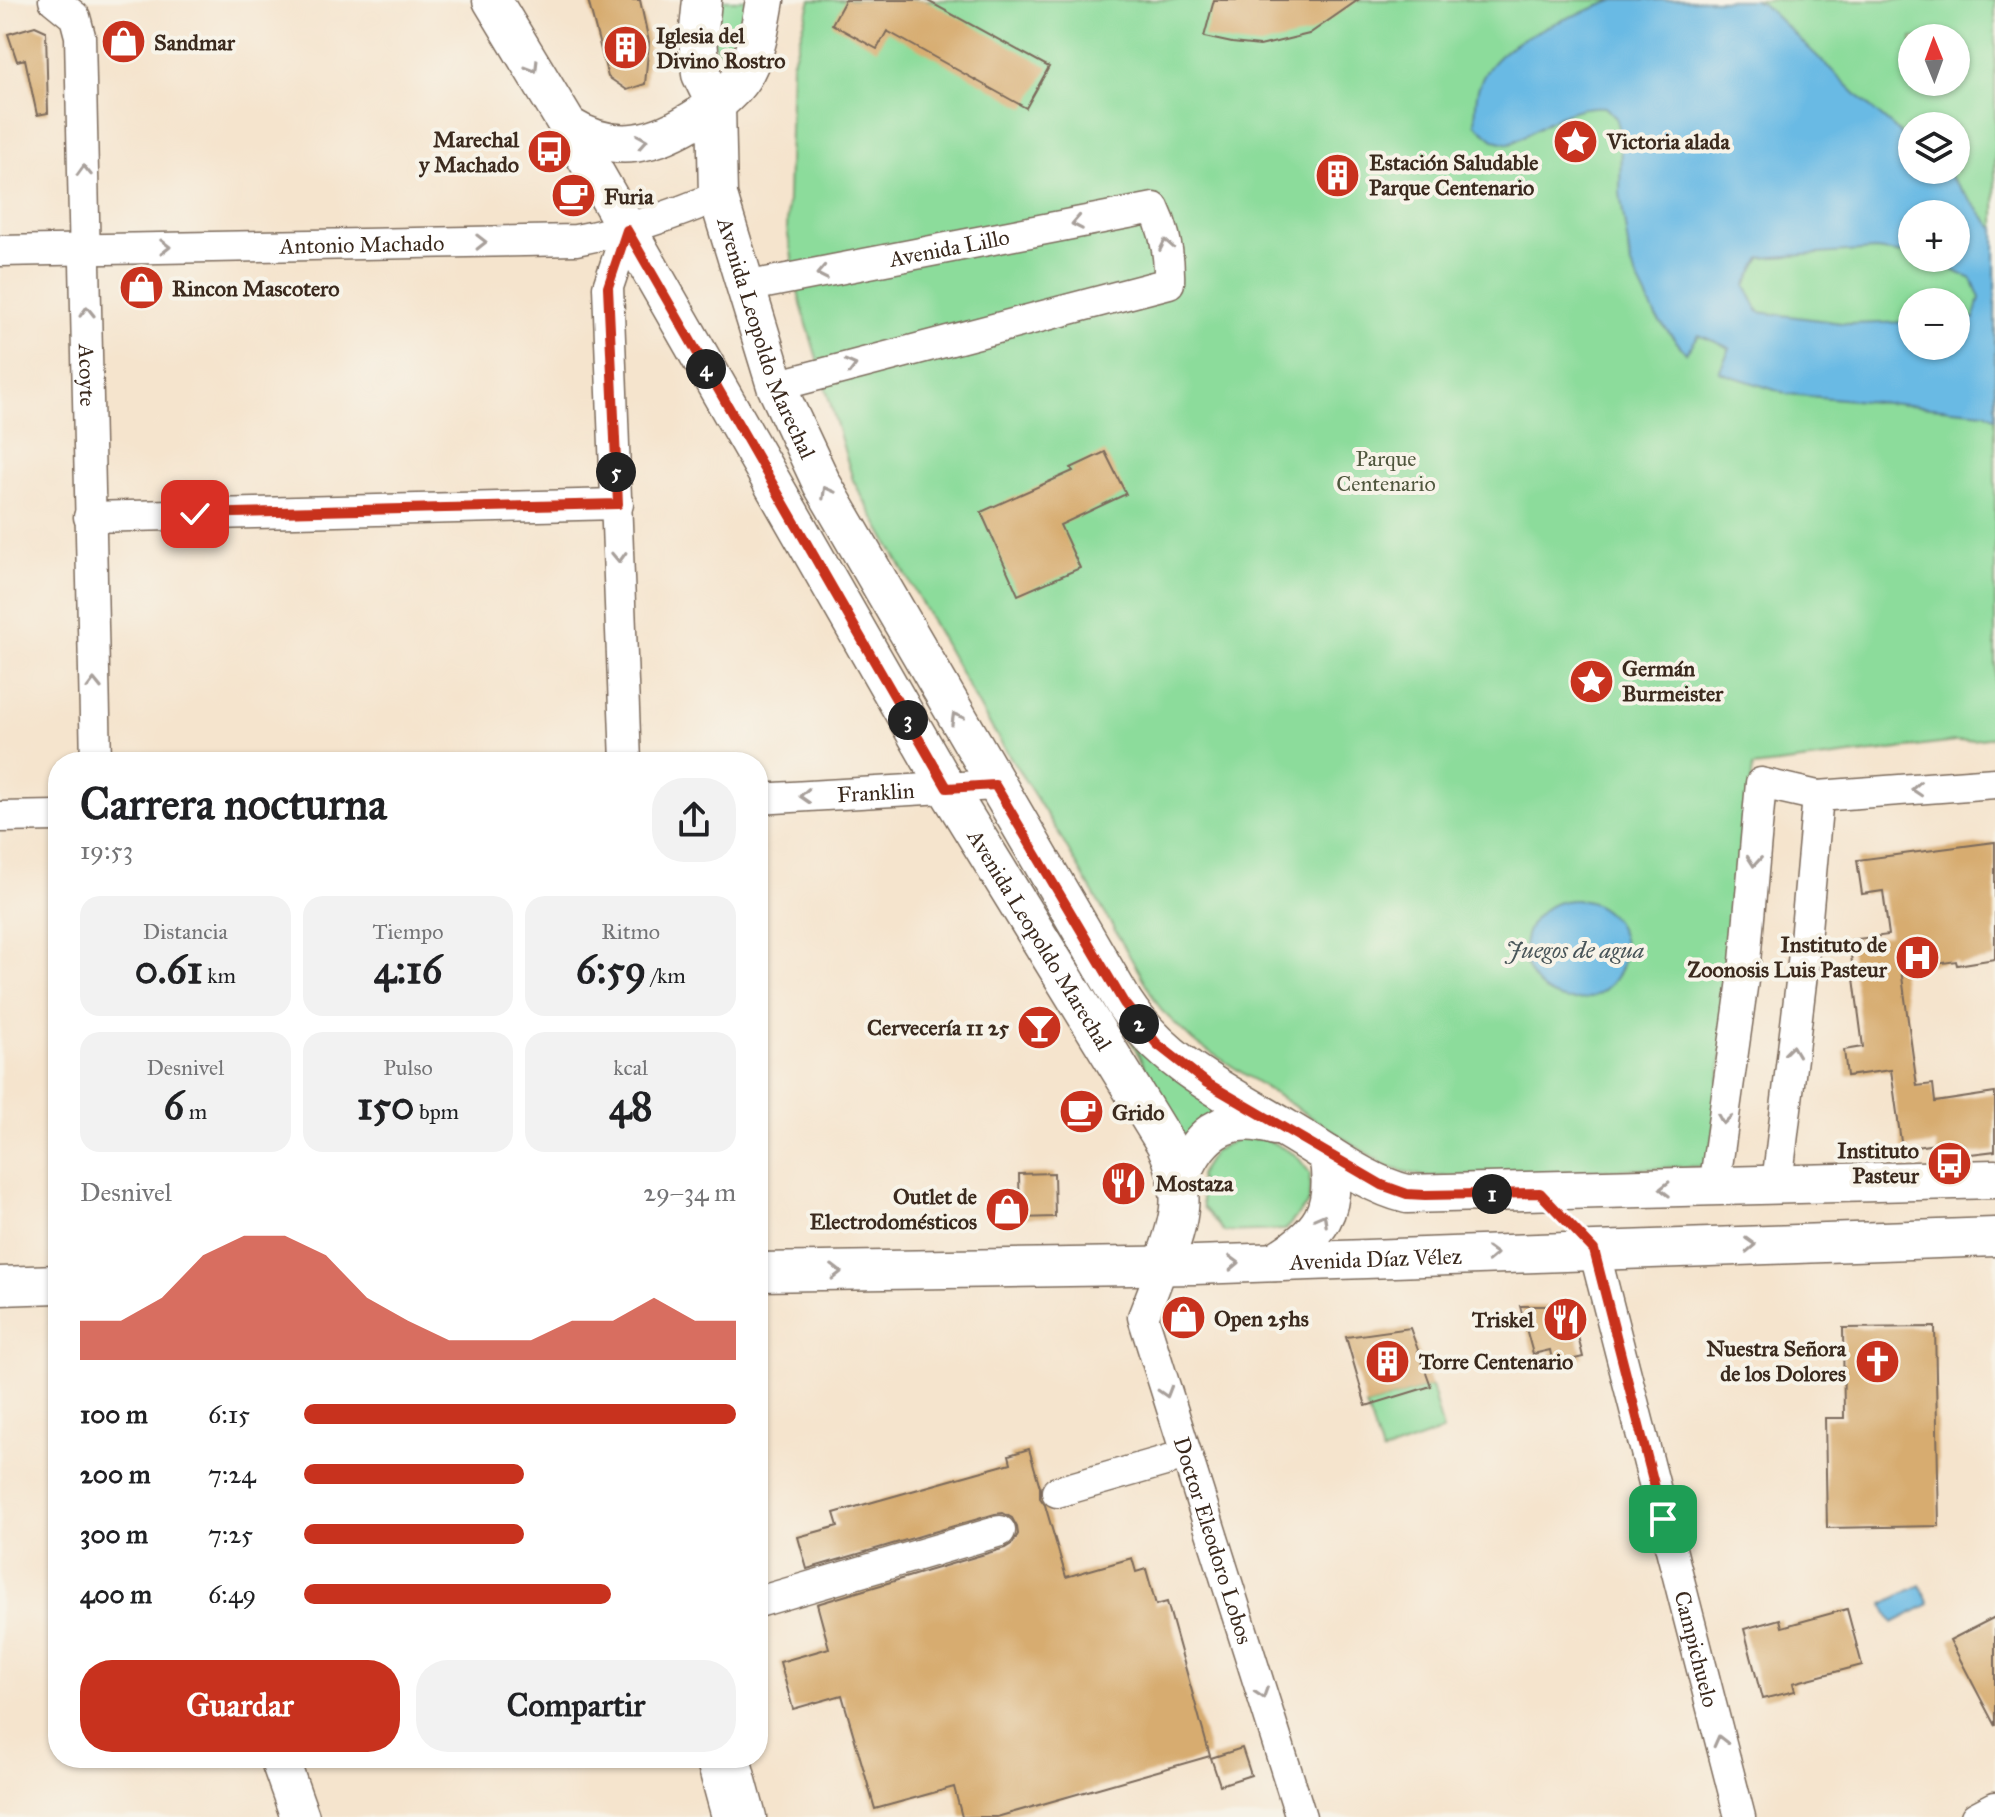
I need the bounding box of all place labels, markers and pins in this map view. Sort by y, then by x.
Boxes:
shop icon: Sandmar [99,18,147,66]
place label: Iglesia del Divino Rostro [656,22,786,74]
building icon: Iglesia del Divino Rostro [601,24,649,72]
place label: Sandmar [154,29,236,56]
place icon: Victoria alada [1552,117,1600,165]
place label: Marechal y Machado [418,126,520,178]
bus stop icon: Marechal y Machado [526,128,574,176]
place label: Victoria alada [1606,128,1730,155]
place label: Estación Saludable Parque Centenario [1369,149,1538,201]
building icon: Estación Saludable Parque Centenario [1314,151,1362,199]
cafe icon: Furia [549,172,597,220]
place label: Furia [604,183,654,210]
shop icon: Rincon Mascotero [117,264,165,312]
place label: Rincon Mascotero [172,275,339,302]
pin: 4 [686,349,726,389]
pin: 5 [596,452,636,492]
pin [161,480,229,548]
place label: Germán Burmeister [1622,655,1724,707]
place icon: Germán Burmeister [1567,657,1615,705]
pin: 3 [888,700,928,740]
place label: Instituto de Zoonosis Luis Pasteur [1688,931,1888,983]
hospital icon: Instituto de Zoonosis Luis Pasteur [1894,933,1942,981]
bar icon: Cervecería 11 25 [1016,1003,1064,1051]
pin: 2 [1119,1004,1159,1044]
place label: Cervecería 11 25 [867,1014,1010,1041]
cafe icon: Grido [1057,1088,1105,1136]
place label: Grido [1112,1099,1165,1126]
place label: Instituto Pasteur [1837,1137,1920,1189]
bus stop icon: Instituto Pasteur [1926,1139,1974,1187]
restaurant icon: Mostaza [1100,1159,1148,1207]
place label: Mostaza [1155,1170,1234,1197]
pin: 1 [1472,1174,1512,1214]
place label: Outlet de Electrodomésticos [810,1183,977,1235]
shop icon: Outlet de Electrodomésticos [984,1185,1032,1233]
shop icon: Open 25hs [1159,1294,1207,1342]
restaurant icon: Triskel [1541,1295,1589,1343]
place label: Open 25hs [1214,1305,1309,1332]
place label: Triskel [1471,1306,1535,1333]
place label: Nuestra Señora de los Dolores [1706,1335,1847,1387]
building icon: Torre Centenario [1364,1337,1412,1385]
church icon: Nuestra Señora de los Dolores [1853,1337,1901,1385]
place label: Torre Centenario [1418,1348,1573,1375]
pin [1629,1485,1697,1553]

